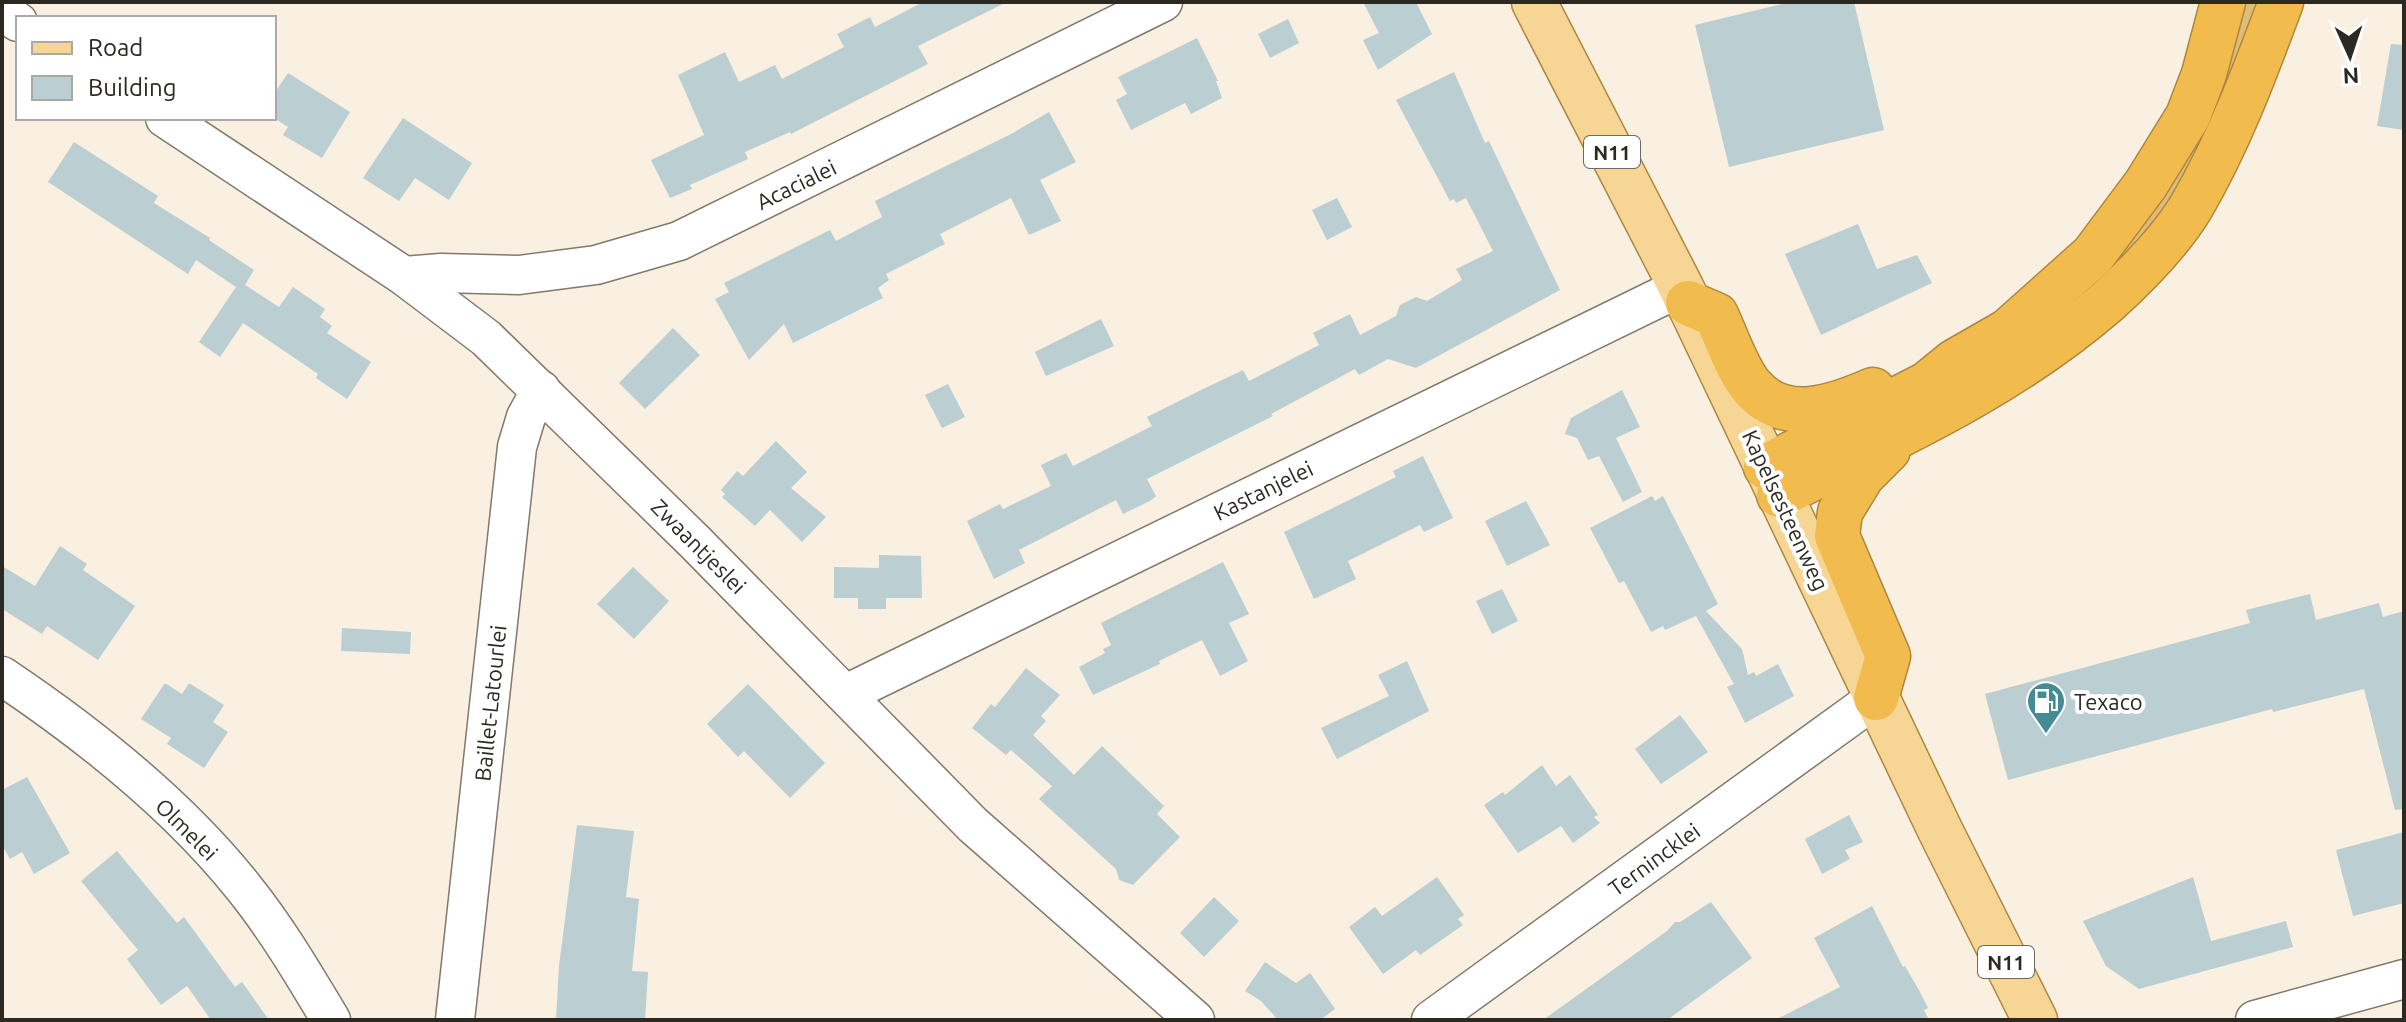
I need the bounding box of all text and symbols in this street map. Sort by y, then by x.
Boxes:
legend [16,16,276,120]
north arrow [2310,16,2390,96]
text: Road [88,34,143,61]
text: N [2342,64,2360,89]
text: Building [88,74,176,101]
road number: N11 [1584,136,1640,168]
street label: Acacialei [752,154,840,214]
street label: Kapelsesteenweg [1738,426,1834,594]
street label: Kastanjelei [1209,455,1317,525]
street label: Zwaantjeslei [647,494,751,598]
street label: Baillet-Latourlei [469,624,511,782]
fuel station icon: Texaco [2025,680,2067,735]
place label: Texaco [2074,689,2143,714]
street label: Olmelei [151,793,223,865]
street label: Ternincklei [1603,818,1705,900]
road number: N11 [1978,946,2034,978]

